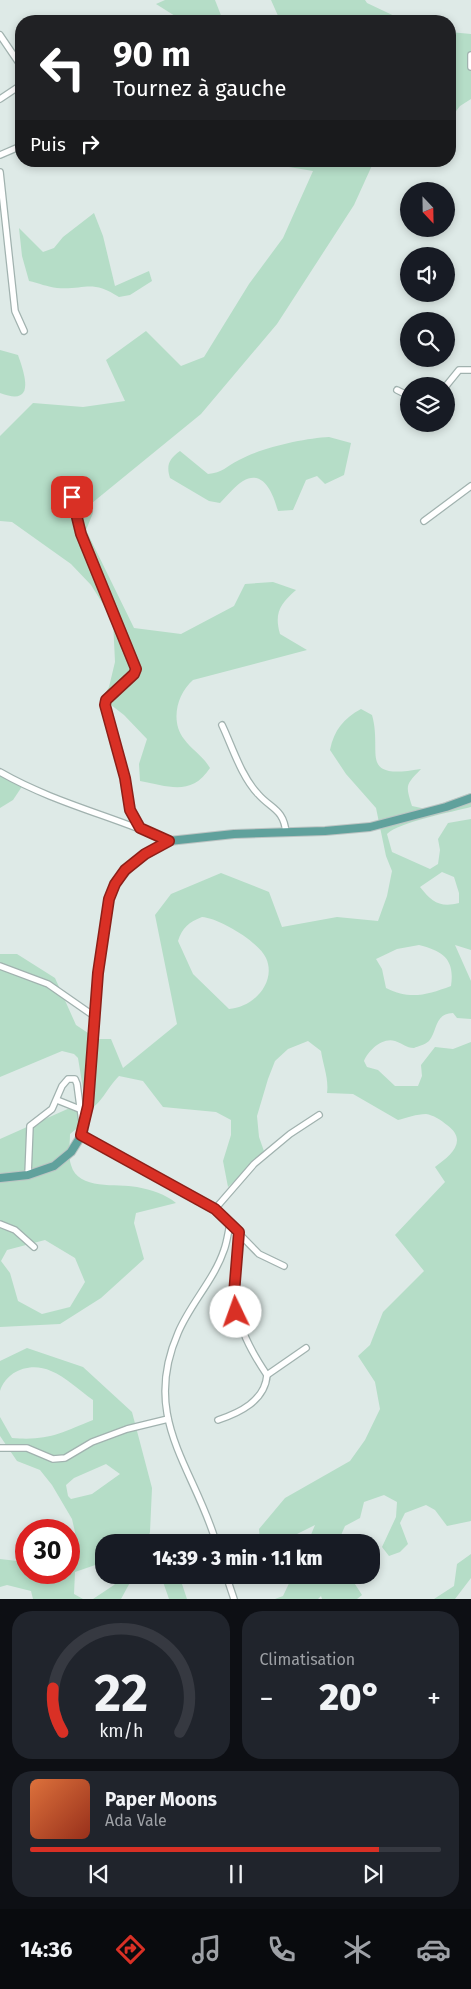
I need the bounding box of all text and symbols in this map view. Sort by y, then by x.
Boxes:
text: 90 m [113,33,191,75]
icon: left [30,35,95,100]
text: Tournez à gauche [113,75,286,102]
icon: right [76,130,104,158]
text: Puis [30,133,66,156]
north arrow [400,182,455,238]
map controls [400,182,455,432]
button: sound [400,247,455,302]
button: search [400,312,455,367]
button: layers [400,377,455,432]
pin [51,476,93,518]
icon: arrive [58,483,86,511]
position arrow [209,1285,261,1337]
speed limit sign: 30 [15,1519,80,1584]
text: 14:39 · 3 min · 1.1 km [152,1547,323,1570]
text: Climatisation [260,1650,355,1669]
text: 22 [94,1662,148,1725]
text: 20° [319,1674,381,1720]
text: − [260,1682,274,1715]
text: + [427,1682,441,1715]
text: km/h [99,1720,143,1742]
text: Paper Moons [105,1788,217,1811]
text: Ada Vale [105,1811,167,1830]
icon: previous [85,1860,113,1888]
icon: pause [222,1860,250,1888]
icon: next [359,1860,387,1888]
icon: directions [113,1932,148,1967]
icon: music [189,1932,224,1967]
icon: phone [264,1932,299,1967]
icon: climate [340,1932,375,1967]
icon: car [416,1932,451,1967]
text: 14:36 [20,1936,72,1963]

